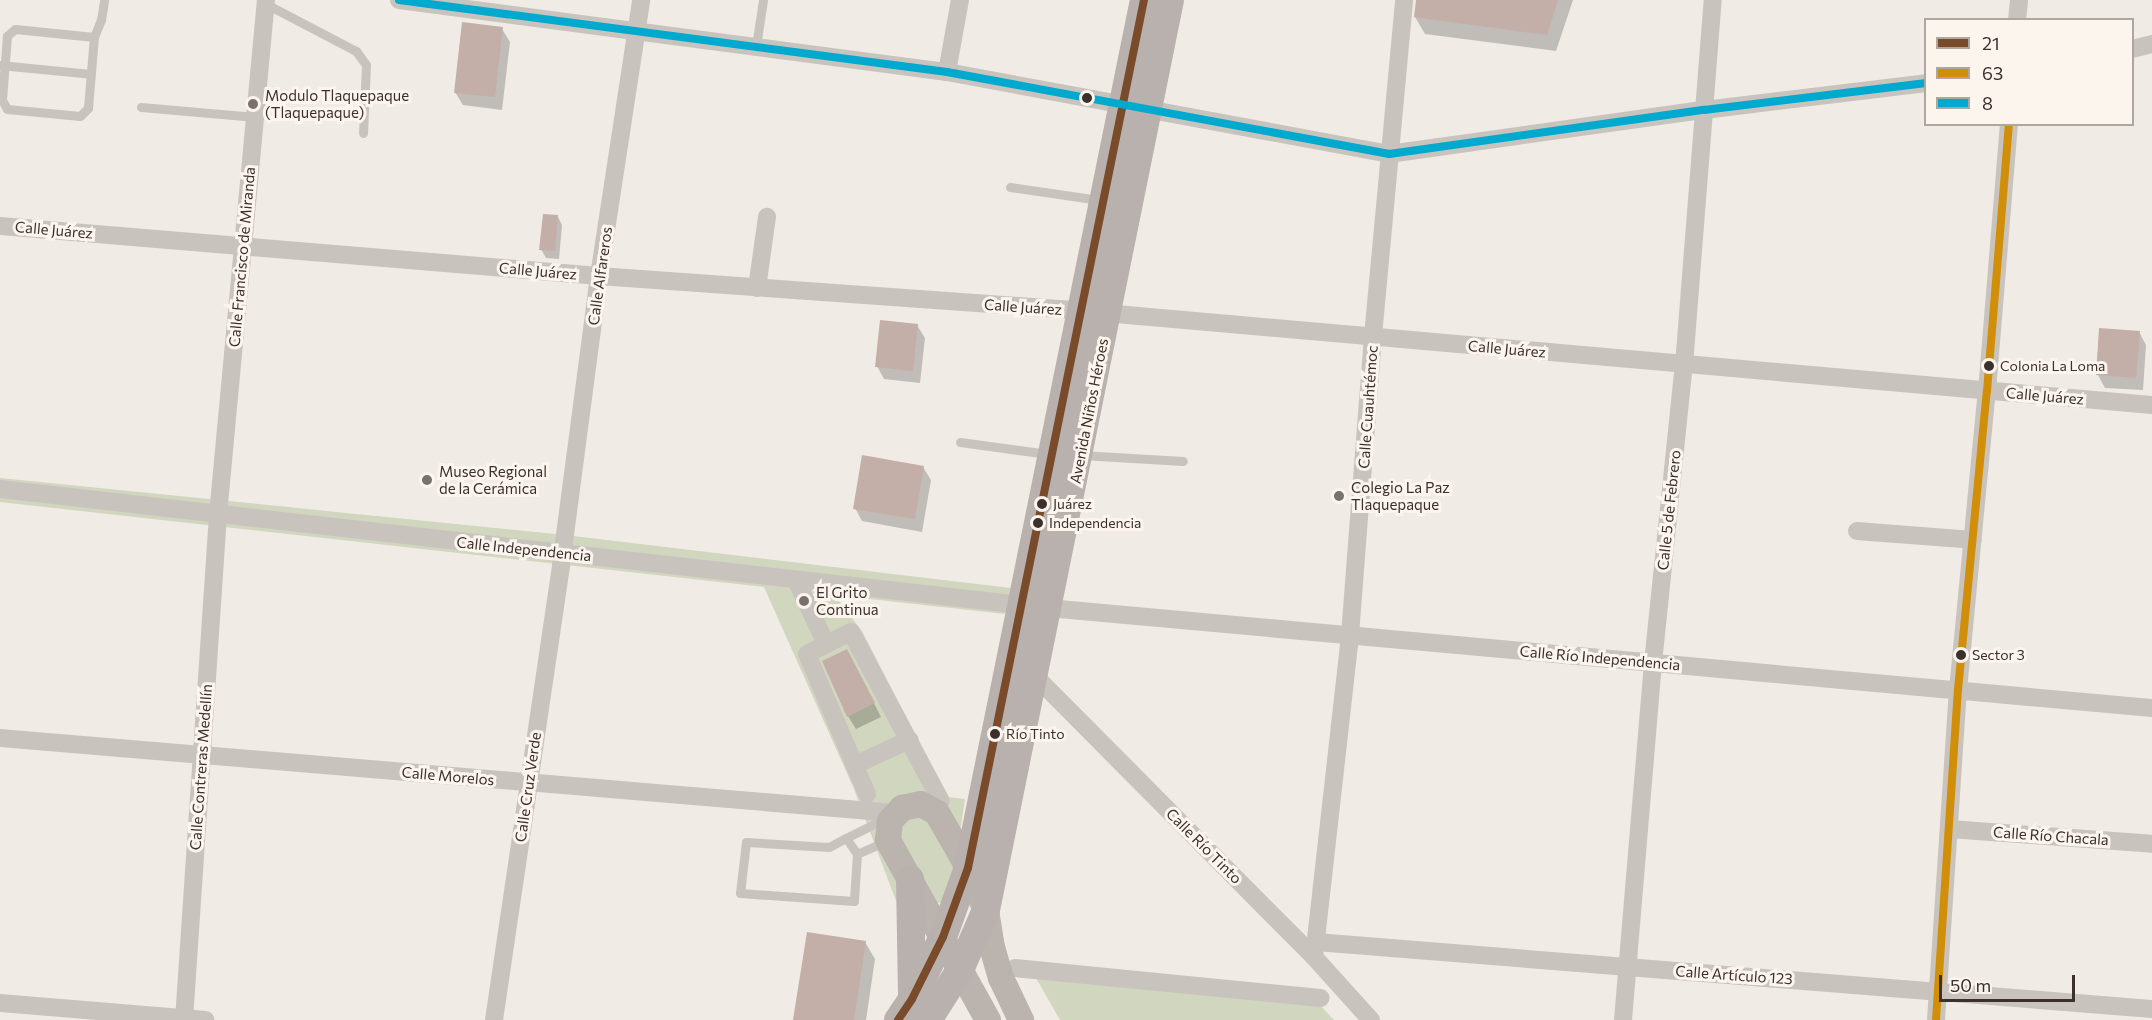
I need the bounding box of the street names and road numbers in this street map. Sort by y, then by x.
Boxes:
street label: Calle Francisco de Miranda [225,166,259,348]
street label: Calle Juárez [14,218,94,242]
street label: Calle Alfareros [584,226,616,326]
street label: Calle Juárez [498,259,578,283]
street label: Calle Juárez [983,295,1063,319]
street label: Avenida Niños Héroes [1066,337,1112,485]
street label: Calle Juárez [1467,337,1547,361]
street label: Calle Cuauhtémoc [1355,345,1381,469]
street label: Calle Juárez [2005,384,2085,408]
street label: Calle 5 de Febrero [1654,449,1684,571]
street label: Calle Independencia [456,533,592,565]
street label: Calle Río Independencia [1519,642,1681,674]
street label: Calle Contreras Medellín [186,683,216,851]
street label: Calle Cruz Verde [511,731,545,843]
street label: Calle Morelos [401,763,495,789]
street label: Calle Río Tinto [1163,805,1245,887]
street label: Calle Río Chacala [1993,823,2109,849]
street label: Calle Artículo 123 [1675,962,1793,988]

